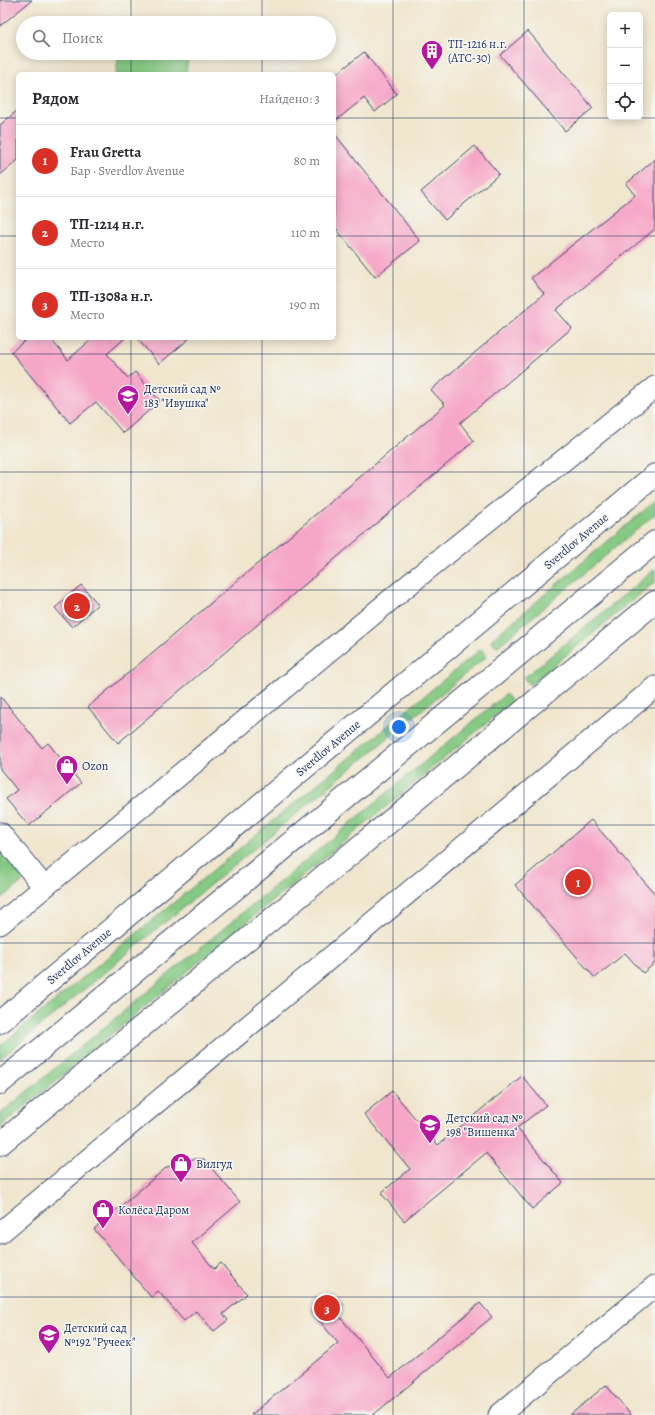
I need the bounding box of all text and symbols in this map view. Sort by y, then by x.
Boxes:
map controls [607,12,643,120]
button: + [607,12,643,48]
search box [16,16,336,60]
icon: search [30,27,52,49]
text: Поиск [62,28,103,48]
place label: ТП-1216 н.г. (АТС-30) [448,36,507,66]
building icon: ТП-1216 н.г. (АТС-30) [419,38,445,71]
button: − [607,48,643,84]
button: locate [607,84,643,120]
text: Рядом [32,87,79,110]
text: Найдено: 3 [259,90,320,107]
text: Frau Gretta [70,142,141,162]
text: 1 [43,152,47,169]
text: 80 m [293,152,320,169]
text: Бар · Sverdlov Avenue [70,162,185,179]
text: ТП-1214 н.г. [70,214,144,234]
text: 2 [42,224,48,241]
text: 110 m [291,224,320,241]
text: Место [70,234,105,251]
text: ТП-1308а н.г. [70,286,153,306]
text: 3 [42,296,48,313]
text: 190 m [289,296,320,313]
text: Место [70,306,105,323]
place label: Детский сад № 183 "Ивушка" [144,381,221,411]
school or university icon: Детский сад № 183 "Ивушка" [115,383,141,416]
street label: Sverdlov Avenue [540,509,612,573]
pin: 2 [64,591,90,621]
street label: Sverdlov Avenue [292,716,364,780]
your location [389,717,409,737]
shop icon: Ozon [54,753,80,786]
place label: Ozon [82,758,109,774]
pin: 1 [565,867,591,897]
street label: Sverdlov Avenue [43,924,115,988]
place label: Детский сад № 198 "Вишенка" [446,1110,523,1140]
school or university icon: Детский сад № 198 "Вишенка" [417,1112,443,1145]
shop icon: Вилгуд [168,1151,194,1184]
place label: Вилгуд [196,1156,232,1172]
shop icon: Колёса Даром [90,1197,116,1230]
place label: Колёса Даром [118,1202,189,1218]
pin: 3 [314,1293,340,1323]
place label: Детский сад №192 "Ручеек" [64,1320,136,1350]
school or university icon: Детский сад №192 "Ручеек" [36,1322,62,1355]

